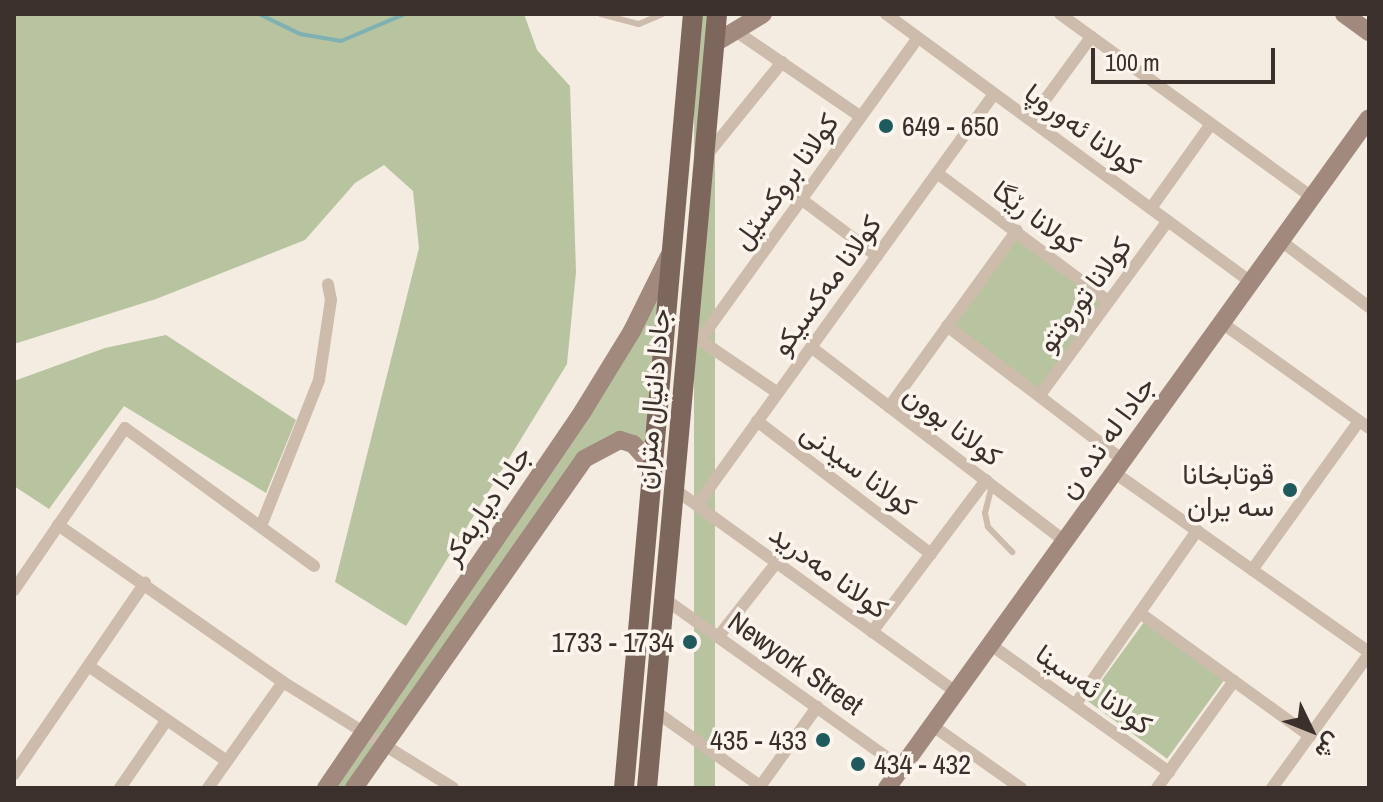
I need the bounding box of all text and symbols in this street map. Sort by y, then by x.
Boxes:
scale bar [1095,32,1279,82]
text: 100 m [1105,46,1160,78]
street label: كولانا ئه‌وروپا [1018,76,1148,182]
street label: كولانا بروکسێل [725,107,845,255]
place label: 649 - 650 [902,109,999,143]
marker: 649 - 650 [877,117,895,135]
street label: كولانا رێگا [986,173,1088,261]
street label: كولانا مەکسیکو [764,208,888,362]
street label: كولانا تورونتو [1030,230,1138,358]
street label: جادا دانيال متران [627,307,677,491]
street label: جادا له نده ن [1051,369,1161,505]
street label: كولانا بوون [897,377,1009,473]
street label: كولانا سيدنى [795,415,923,523]
street label: جادا دیاربه‌كر [434,439,538,571]
place label: قوتابخانا سه يران [1182,457,1274,523]
marker: قوتابخانا سه يران [1281,481,1299,499]
street label: كولانا مه‌درید [763,517,895,625]
street label: Newyork Street [722,604,870,722]
place label: 1733 - 1734 [551,625,674,659]
marker: 1733 - 1734 [681,633,699,651]
street label: كولانا ئەسینا [1029,637,1159,741]
north arrow [1271,690,1351,770]
place label: 435 - 433 [710,723,807,757]
text: ش [1309,726,1349,766]
marker: 435 - 433 [814,731,832,749]
place label: 434 - 432 [874,747,971,781]
marker: 434 - 432 [849,755,867,773]

